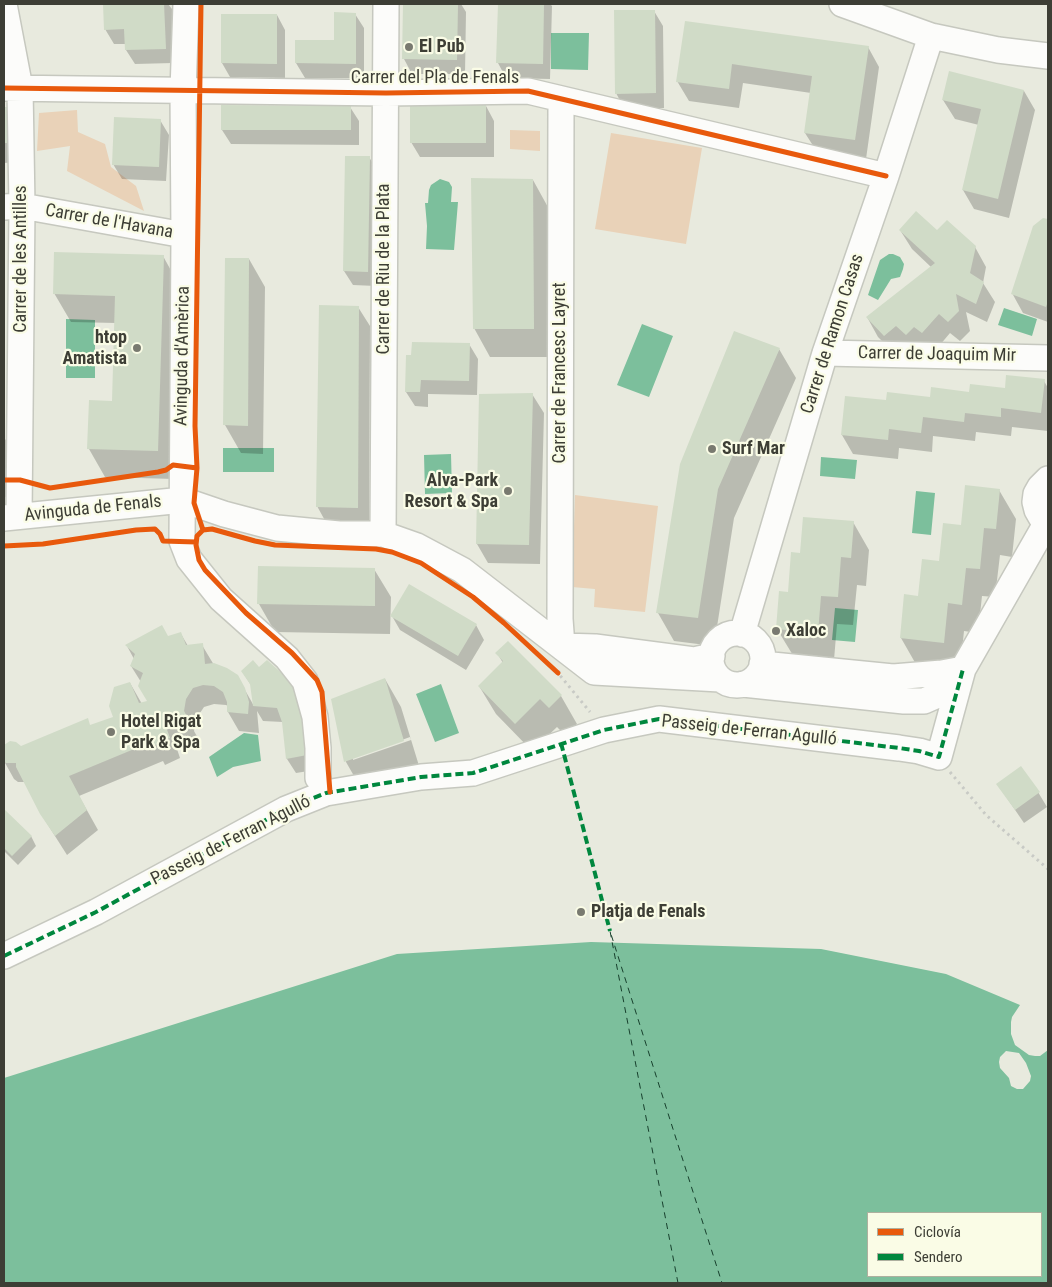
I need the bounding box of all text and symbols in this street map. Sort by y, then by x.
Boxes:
place label: El Pub [419,36,465,58]
marker: El Pub [403,41,415,53]
street label: Carrer del Pla de Fenals [351,67,519,89]
street label: Carrer de Riu de la Plata [373,184,395,354]
street label: Carrer de les Antilles [10,185,32,333]
street label: Carrer de l'Havana [43,200,175,244]
street label: Carrer de Ramon Casas [797,251,869,417]
street label: Carrer de Francesc Layret [549,282,571,464]
street label: Avinguda d'Amèrica [171,286,195,426]
place label: htop Amatista [63,327,127,369]
marker: htop Amatista [131,342,143,354]
street label: Carrer de Joaquim Mir [858,343,1016,367]
place label: Surf Mar [722,438,785,460]
marker: Surf Mar [706,443,718,455]
place label: Alva-Park Resort & Spa [405,470,498,512]
marker: Alva-Park Resort & Spa [502,485,514,497]
street label: Avinguda de Fenals [23,491,163,527]
place label: Xaloc [786,620,826,642]
marker: Xaloc [770,625,782,637]
place label: Hotel Rigat Park & Spa [121,711,201,754]
street label: Passeig de Ferran Agulló [660,711,838,751]
marker: Hotel Rigat Park & Spa [105,726,117,738]
street label: Passeig de Ferran Agulló [148,791,314,891]
place label: Platja de Fenals [591,901,706,923]
marker: Platja de Fenals [575,906,587,918]
legend [867,1212,1042,1277]
text: Ciclovía [914,1223,961,1241]
text: Sendero [914,1248,963,1266]

